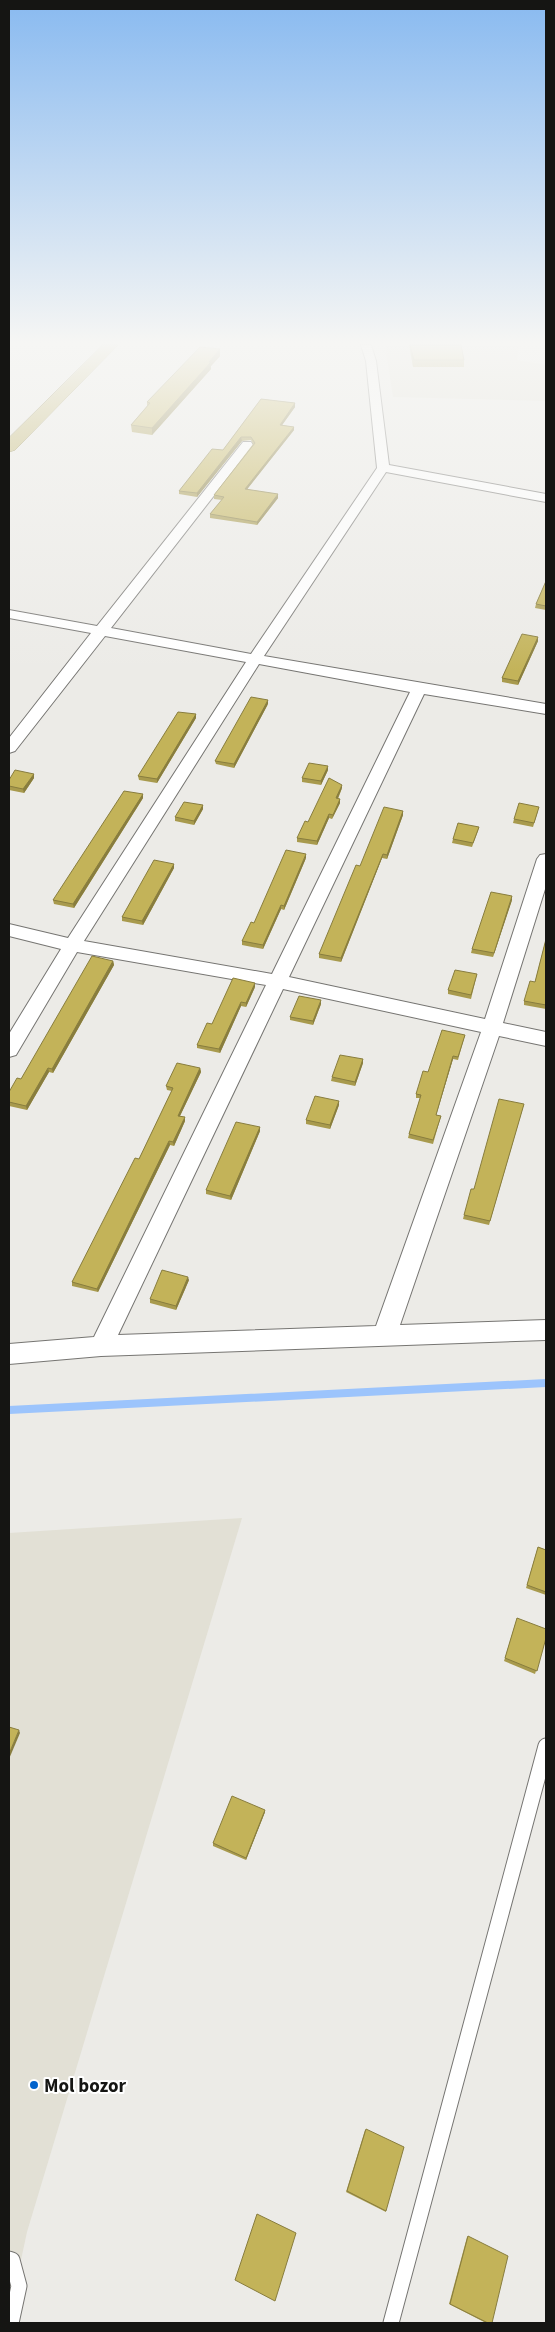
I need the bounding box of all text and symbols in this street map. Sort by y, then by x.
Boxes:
place label: Mol bozor [44,2073,127,2100]
marker: Mol bozor [28,2079,40,2091]

